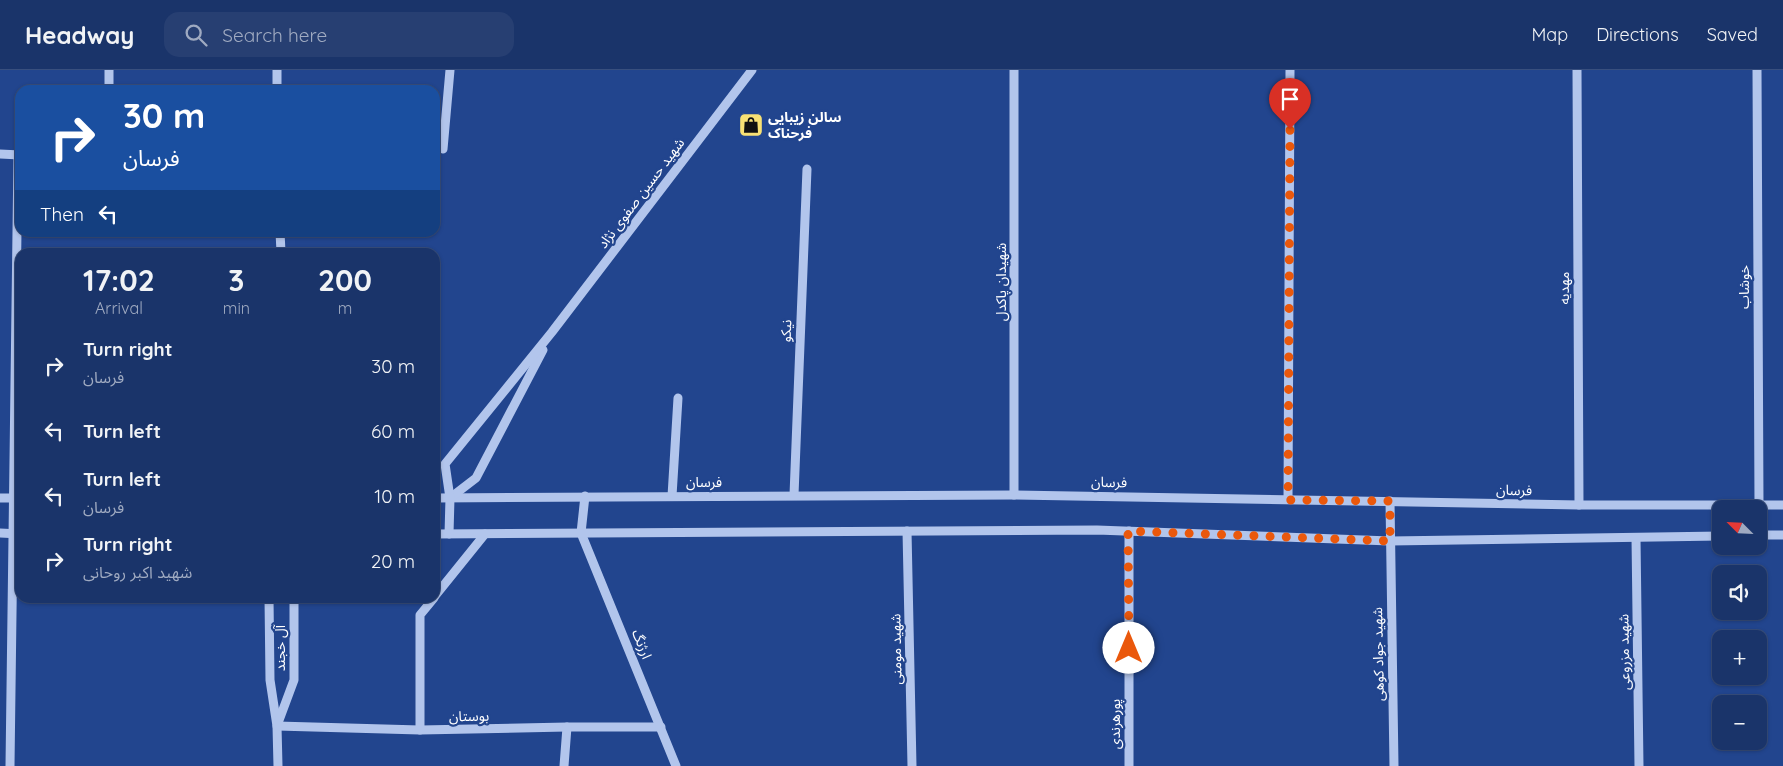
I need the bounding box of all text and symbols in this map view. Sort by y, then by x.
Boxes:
search box [164,12,514,57]
text: Headway [25,20,134,50]
icon: search [182,21,210,49]
text: Search here [222,23,327,47]
text: Map [1531,23,1568,46]
text: Directions [1596,23,1679,46]
text: Saved [1707,23,1758,46]
pin [1269,78,1311,129]
icon: arrive [1276,85,1304,113]
text: 30 m [123,93,205,137]
icon: right [40,105,105,170]
place label: سالن زیبایی فرحناک [768,108,842,142]
shop icon: سالن زیبایی فرحناک [738,112,764,138]
street label: شهید حسین صفوی نژاد [594,134,688,252]
text: فرسان [123,144,180,172]
icon: left [94,200,122,228]
text: Then [40,202,84,226]
street label: شهیدان پاکدل [992,243,1011,321]
text: 17:02 [83,261,155,299]
text: 3 [228,261,244,299]
text: 200 [318,261,372,299]
street label: خوشاب [1735,265,1753,309]
street label: مهدیه [1555,272,1573,304]
text: Arrival [95,298,143,318]
text: min [223,298,250,318]
text: m [338,298,352,318]
street label: نیکو [777,319,795,343]
text: Turn right [83,337,172,361]
icon: right [40,352,68,380]
text: 30 m [371,354,415,378]
text: فرسان [83,367,124,387]
icon: left [40,417,68,445]
text: Turn left [83,419,161,443]
text: 60 m [371,419,415,443]
text: Turn left [83,467,161,491]
street label: فرسان [686,473,722,491]
street label: فرسان [1091,473,1127,491]
street label: فرسان [1496,481,1532,499]
icon: left [40,482,68,510]
text: 10 m [374,484,415,508]
text: فرسان [83,497,124,517]
north arrow [1712,500,1768,555]
map controls [1712,500,1767,750]
text: Turn right [83,532,172,556]
icon: right [40,547,68,575]
text: 20 m [371,549,415,573]
text: شهید اکبر روحانی [83,562,192,582]
button: sound [1712,565,1767,620]
street label: شهید جواد کوهی [1368,607,1388,701]
street label: شهید مومنی [886,613,906,685]
street label: شهید مزروعی [1614,614,1634,690]
position arrow [1102,621,1154,673]
street label: آل خجند [271,624,289,671]
street label: ارژنگ [628,626,656,662]
button: + [1712,630,1767,685]
button: − [1712,695,1767,750]
street label: پورهرندی [1106,699,1125,749]
street label: بوستان [449,707,489,725]

